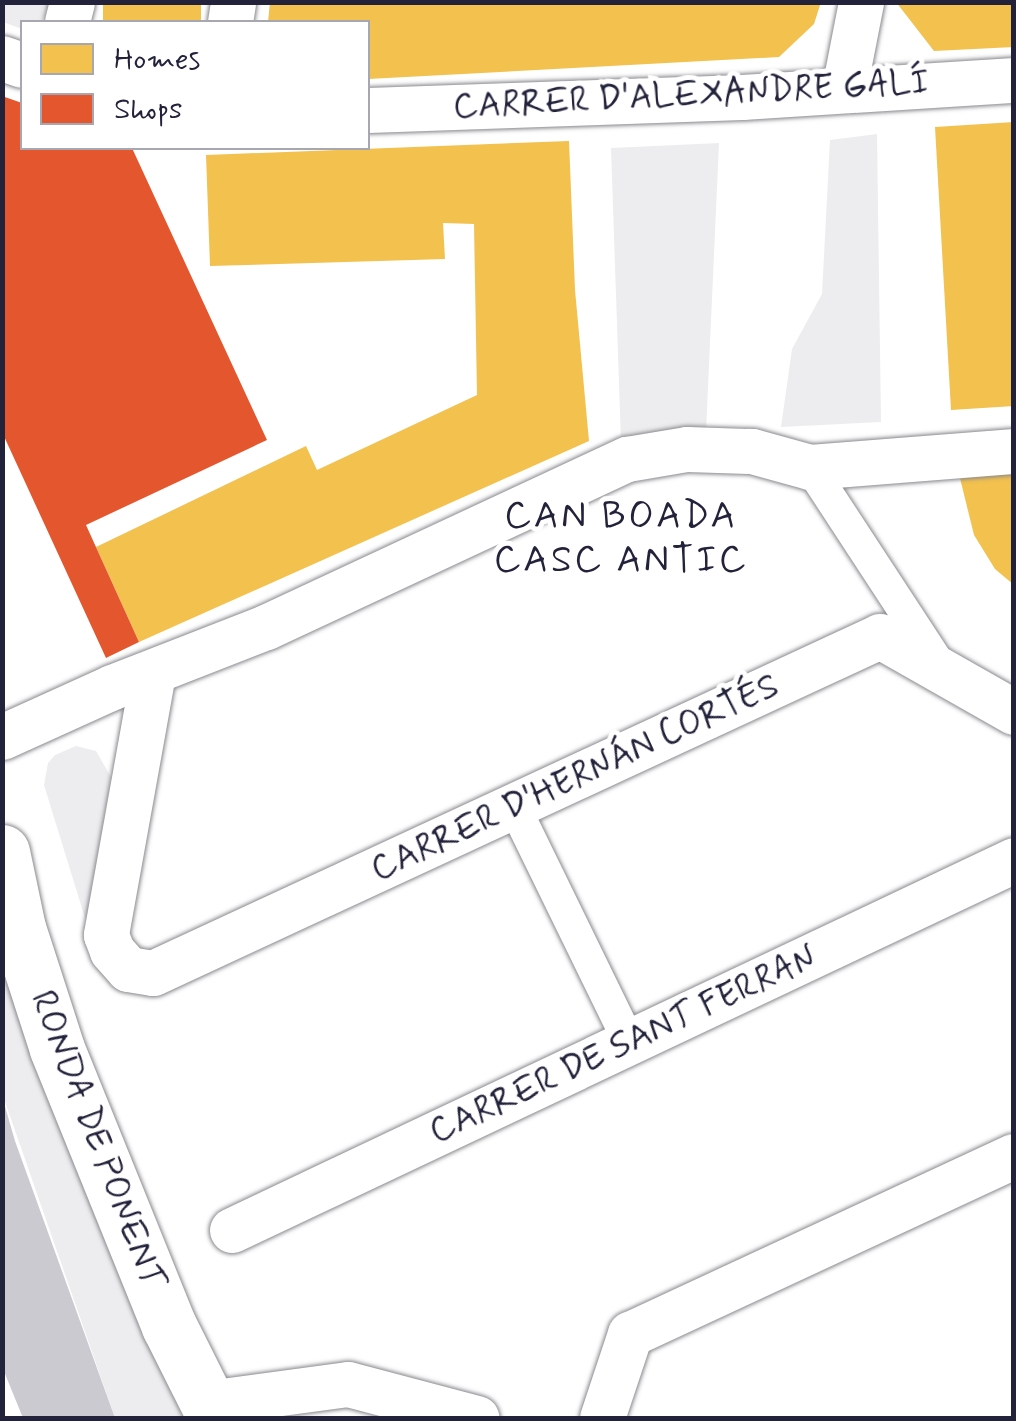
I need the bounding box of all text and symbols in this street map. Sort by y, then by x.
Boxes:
legend [20,20,370,150]
text: Homes [114,40,200,79]
street label: CARRER D'ALEXANDRE GALÍ [453,62,929,128]
text: Shops [114,90,182,129]
district label: CAN BOADA CASC ANTIC [494,494,748,584]
street label: CARRER D'HERNÁN CORTÉS [362,664,788,892]
street label: CARRER DE SANT FERRAN [420,936,826,1154]
street label: RONDA DE PONENT [21,986,173,1294]

